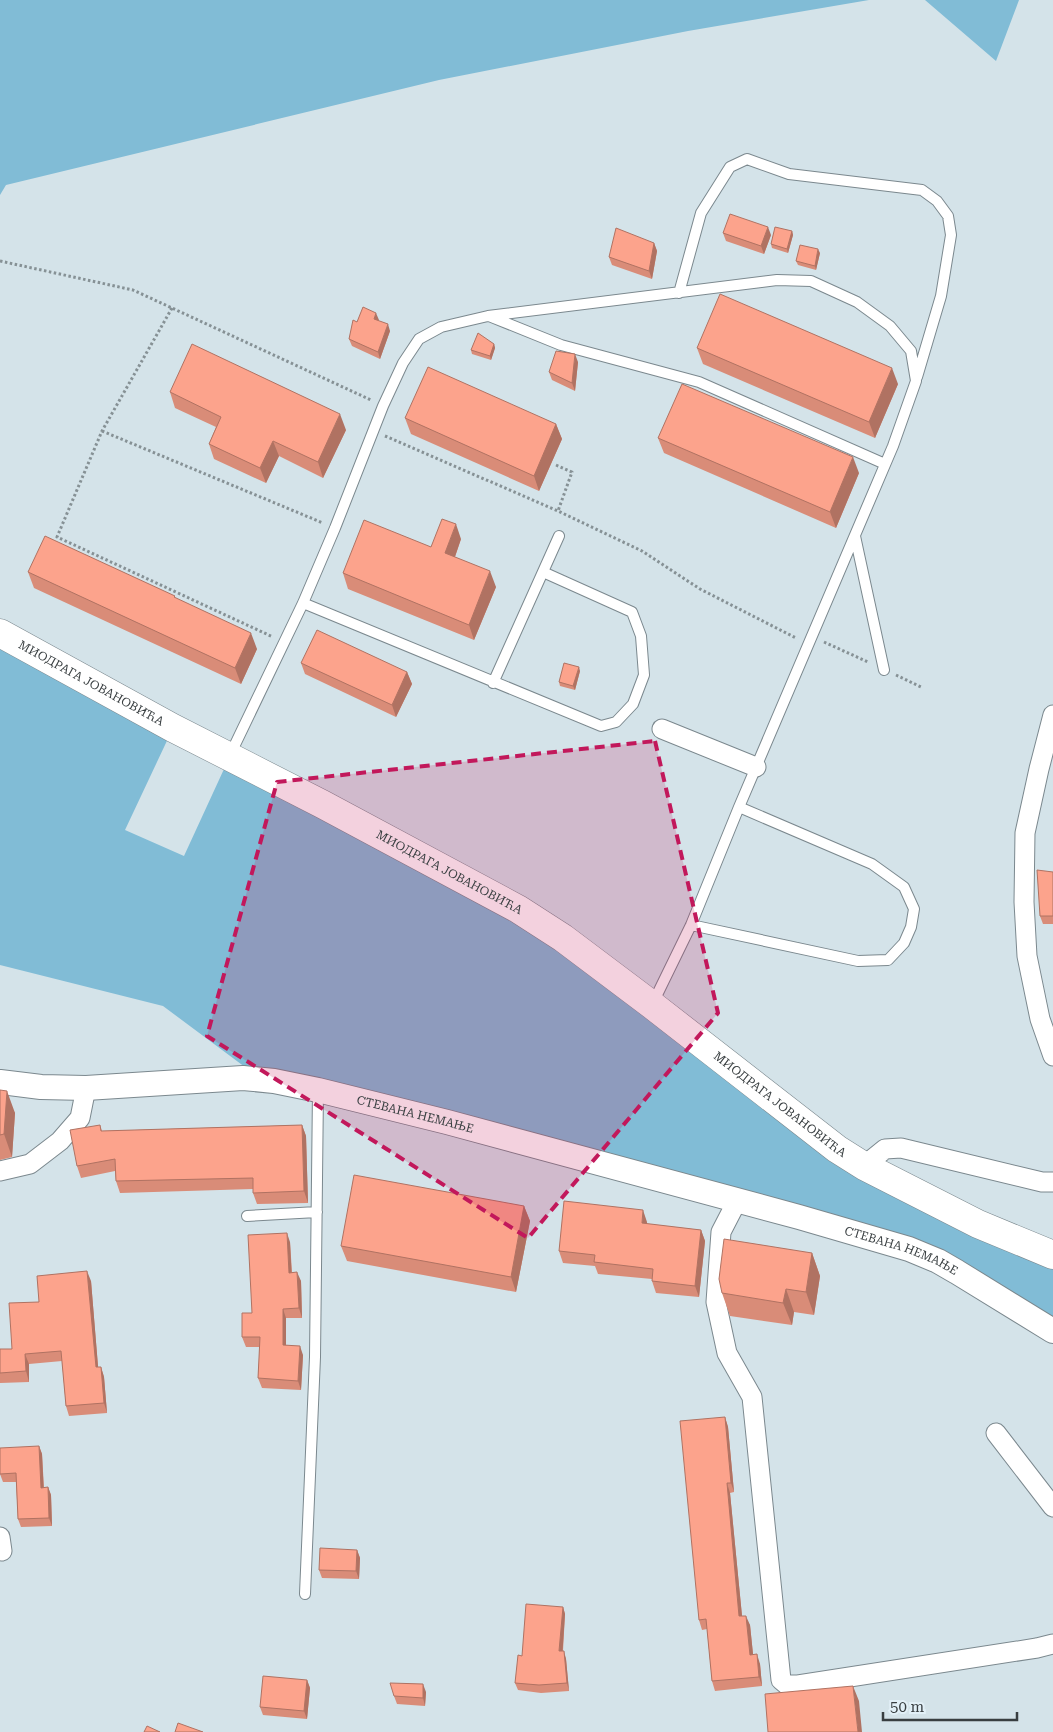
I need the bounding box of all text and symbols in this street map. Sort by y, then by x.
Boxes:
street label: МИОДРАГА ЈОВАНОВИЋА [16,638,167,729]
street label: МИОДРАГА ЈОВАНОВИЋА [374,827,525,917]
street label: МИОДРАГА ЈОВАНОВИЋА [711,1049,849,1160]
street label: СТЕВАНА НЕМАЊЕ [355,1093,475,1136]
street label: СТЕВАНА НЕМАЊЕ [843,1224,961,1278]
scale bar [883,1690,1017,1722]
text: 50 m [890,1698,925,1716]

